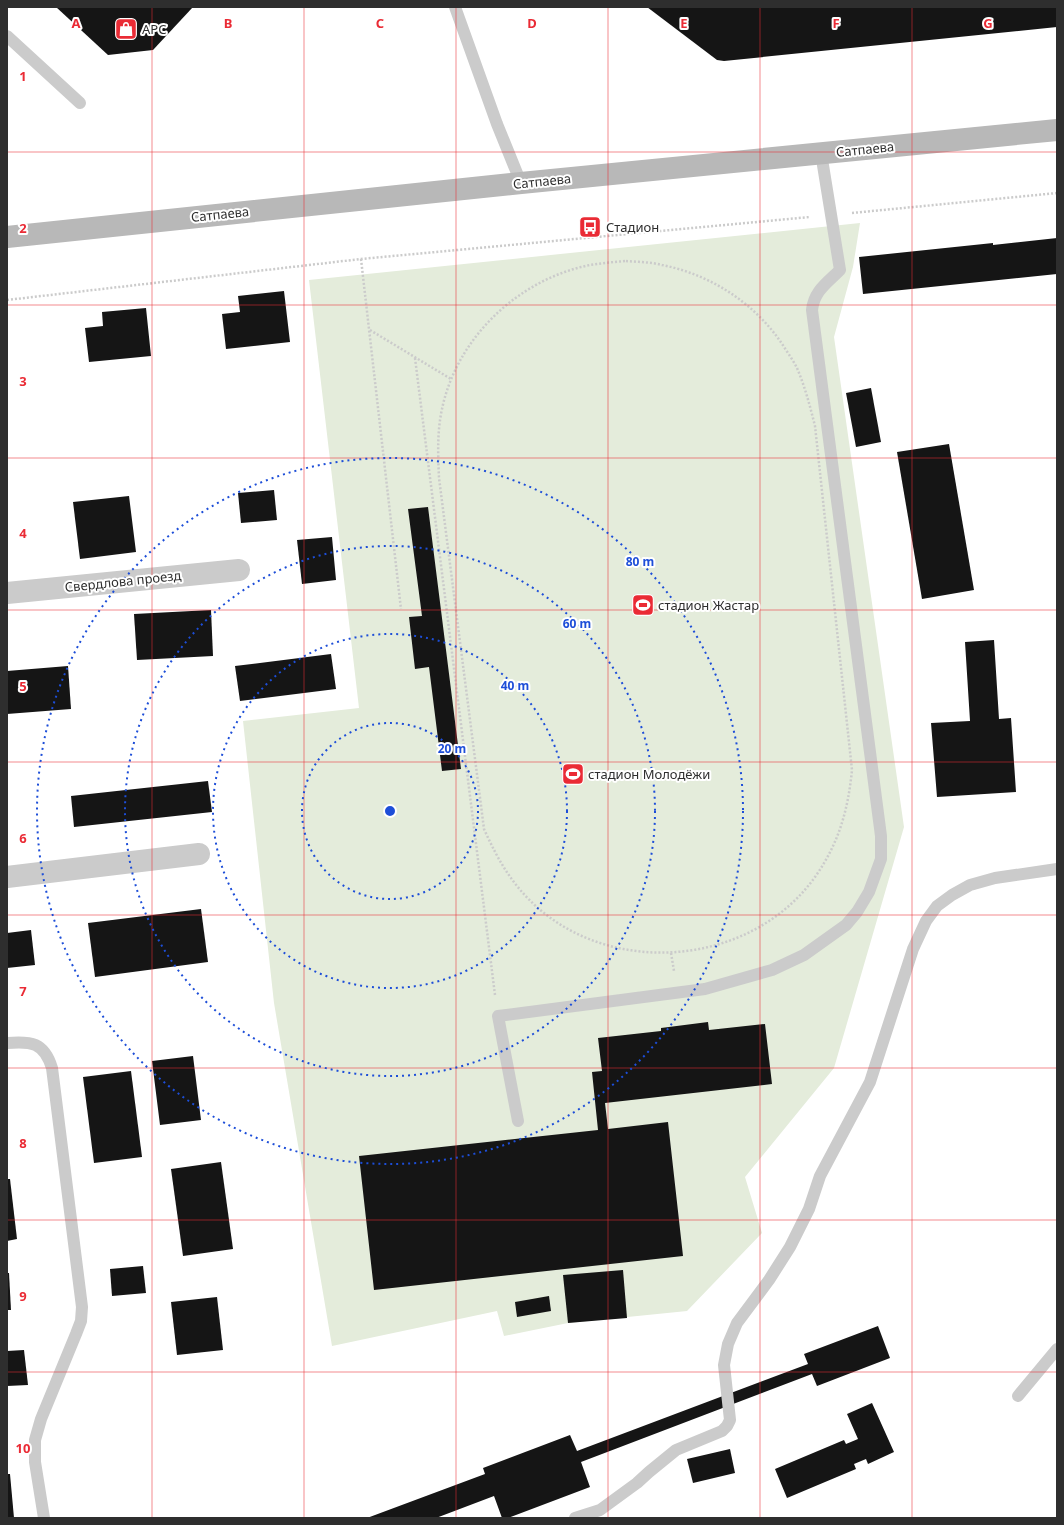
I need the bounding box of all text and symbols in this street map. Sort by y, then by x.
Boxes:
text: A [72,14,81,32]
text: B [224,14,232,32]
text: C [376,14,384,32]
text: D [527,14,537,32]
text: E [680,14,688,32]
text: F [832,14,840,32]
text: G [983,14,993,32]
shop icon: АРС [113,16,139,42]
place label: АРС [142,20,166,38]
text: 1 [19,67,27,85]
street label: Сатпаева [835,137,895,161]
street label: Сатпаева [512,169,572,193]
street label: Сатпаева [190,202,250,226]
bus stop icon: Стадион [577,214,603,240]
place label: Стадион [606,218,659,236]
text: 2 [19,219,27,237]
text: 3 [19,372,27,390]
text: 4 [19,524,27,542]
text: 80 m [626,553,654,570]
street label: Свердлова проезд [64,566,182,596]
sports icon: стадион Жастар [630,592,656,618]
place label: стадион Жастар [658,596,759,614]
text: 60 m [563,615,591,632]
text: 5 [19,677,27,695]
text: 40 m [501,677,529,694]
text: 20 m [438,740,466,757]
sports icon: стадион Молодёжи [560,761,586,787]
place label: стадион Молодёжи [588,765,710,783]
centre of rings [383,804,397,818]
text: 6 [19,829,27,847]
text: 7 [19,982,27,1000]
text: 8 [19,1134,27,1152]
text: 9 [19,1287,27,1305]
text: 10 [16,1439,30,1457]

